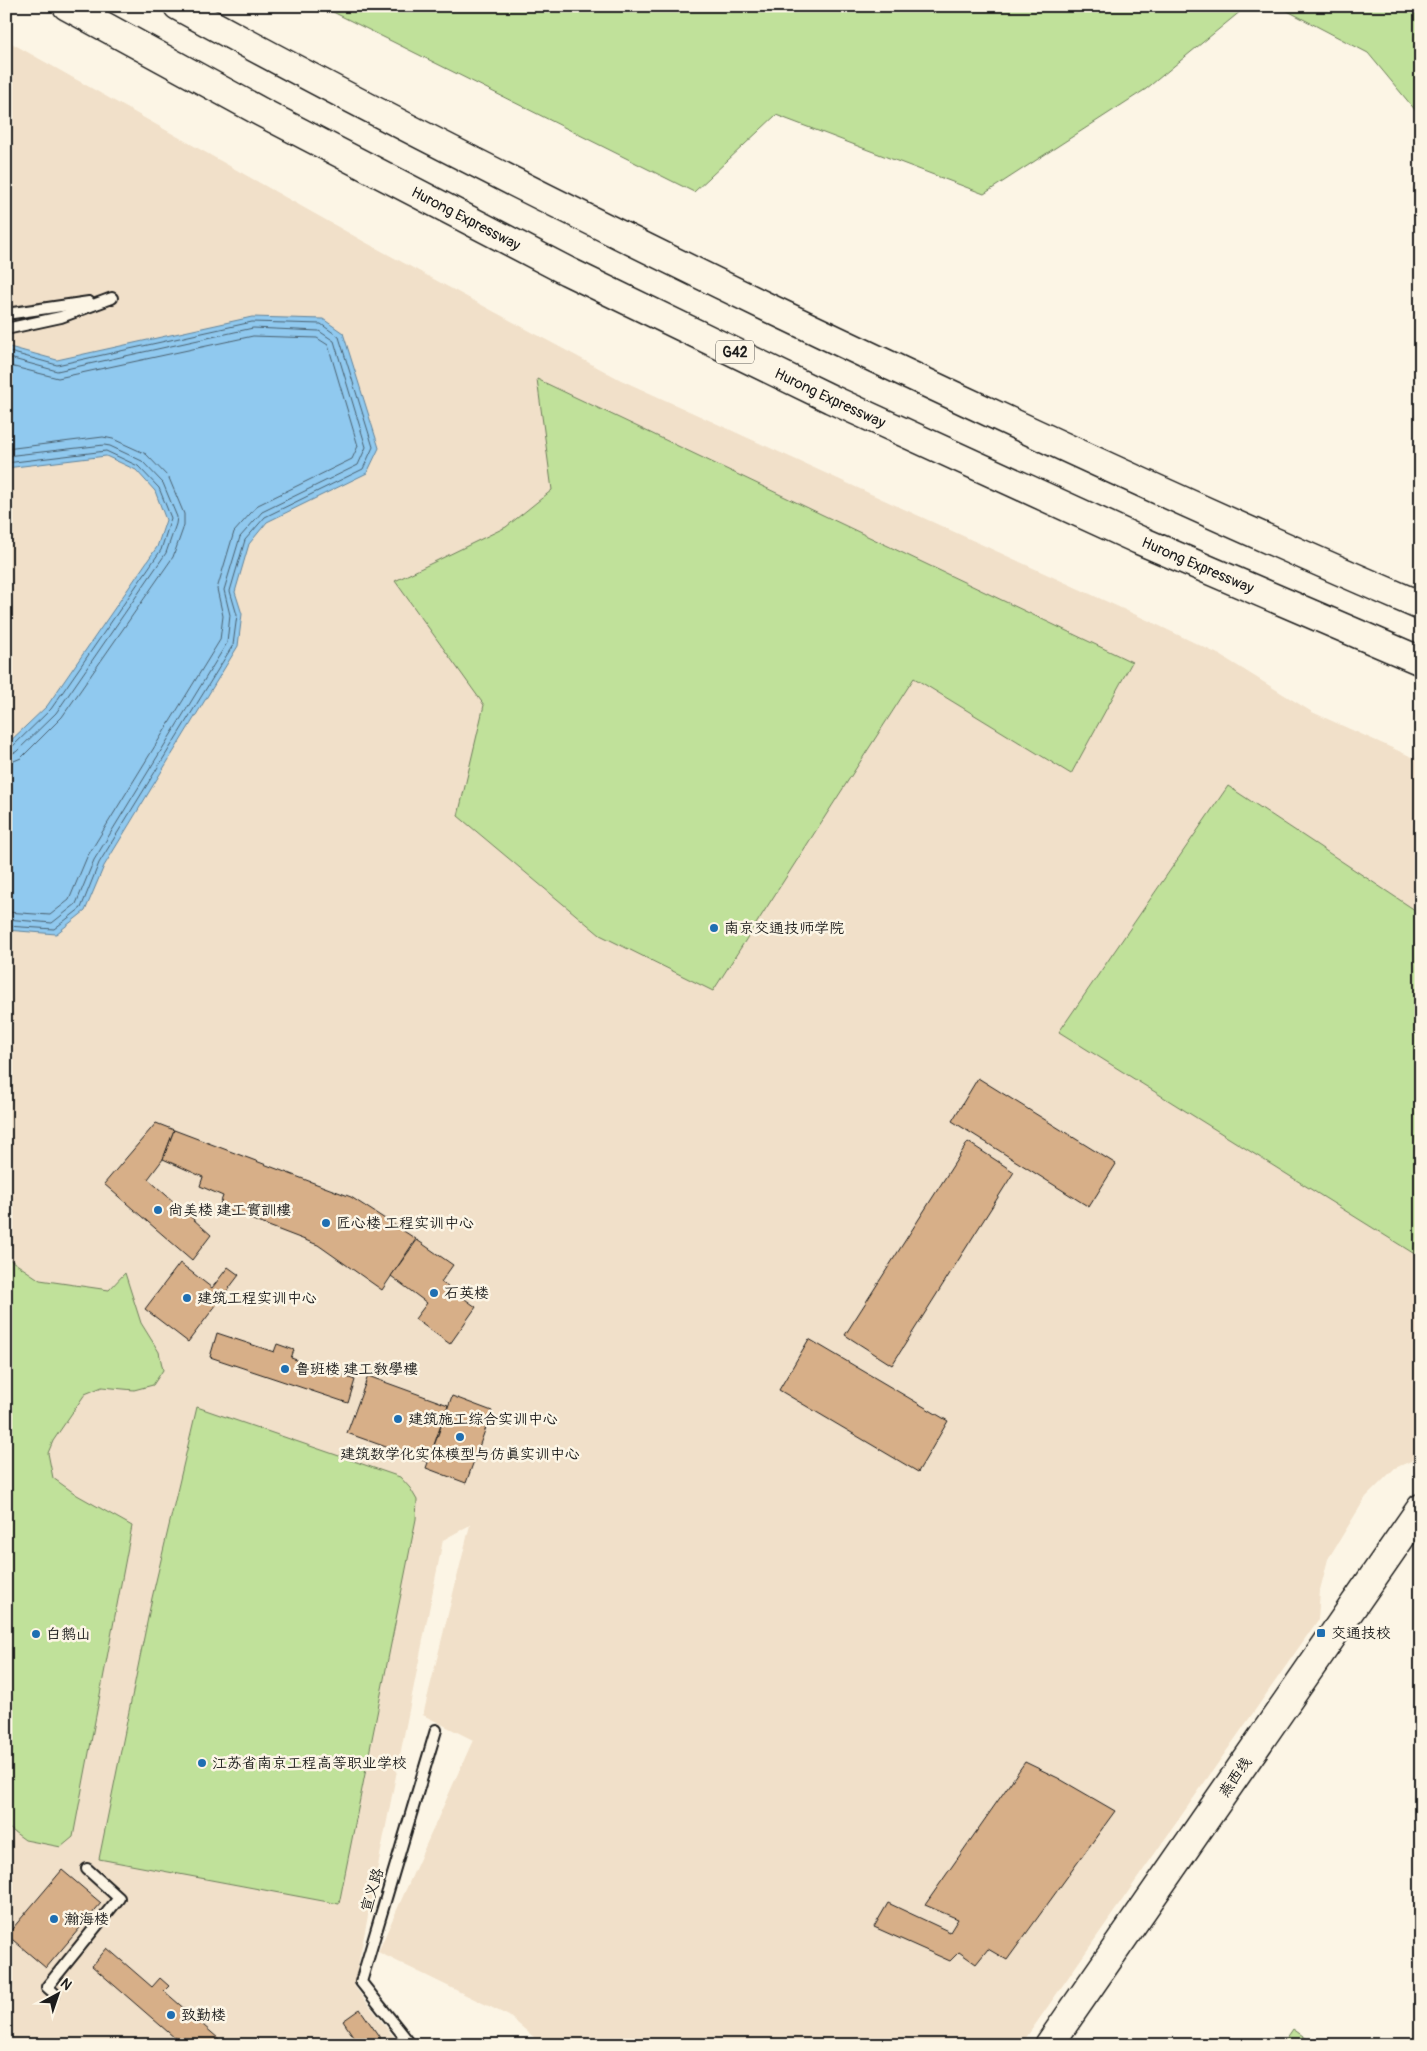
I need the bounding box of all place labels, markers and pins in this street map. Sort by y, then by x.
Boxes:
place label: 南京交通技师学院 [724,919,844,938]
marker: 南京交通技师学院 [708,922,720,934]
place label: 尚美楼 建工實訓樓 [168,1201,291,1220]
marker: 尚美楼 建工實訓樓 [152,1204,164,1216]
place label: 匠心楼 工程实训中心 [336,1214,474,1233]
marker: 匠心楼 工程实训中心 [320,1217,332,1229]
place label: 石英楼 [444,1284,489,1303]
marker: 石英楼 [428,1287,440,1299]
place label: 建筑工程实训中心 [197,1289,317,1308]
marker: 建筑工程实训中心 [181,1292,193,1304]
place label: 鲁班楼 建工教學樓 [295,1360,418,1379]
marker: 鲁班楼 建工教學樓 [279,1363,291,1375]
place label: 建筑施工综合实训中心 [408,1410,558,1429]
marker: 建筑施工综合实训中心 [392,1413,404,1425]
marker: 建筑数学化实体模型与仿真实训中心 [454,1431,466,1443]
place label: 建筑数学化实体模型与仿真实训中心 [340,1445,580,1464]
place label: 交通技校 [1331,1624,1391,1643]
place label: 白鹅山 [46,1625,91,1644]
marker: 交通技校 [1315,1627,1327,1639]
marker: 白鹅山 [30,1628,42,1640]
place label: 江苏省南京工程高等职业学校 [212,1754,407,1773]
marker: 江苏省南京工程高等职业学校 [196,1757,208,1769]
place label: 瀚海楼 [64,1910,109,1929]
marker: 瀚海楼 [48,1913,60,1925]
place label: 致勤楼 [181,2006,226,2025]
marker: 致勤楼 [165,2009,177,2021]

